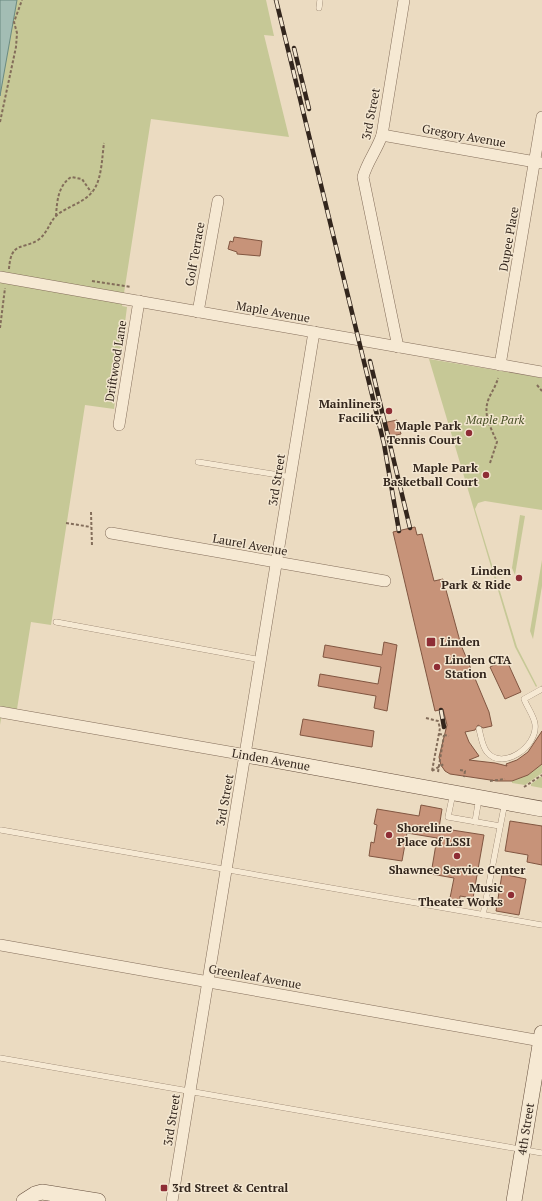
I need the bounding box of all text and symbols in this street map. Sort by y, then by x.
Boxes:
street label: 3rd Street [358,86,383,141]
street label: Gregory Avenue [421,121,507,150]
street label: Dupee Place [495,205,522,272]
street label: Golf Terrace [181,221,208,287]
street label: Maple Avenue [235,298,311,325]
street label: Driftwood Lane [102,319,129,403]
place label: Mainliners Facility [319,396,382,425]
marker: Mainliners Facility [384,406,394,416]
park label: Maple Park [465,412,525,427]
place label: Maple Park Tennis Court [387,418,461,447]
marker: Maple Park Tennis Court [464,428,474,438]
street label: 3rd Street [265,452,288,507]
place label: Maple Park Basketball Court [383,460,478,489]
marker: Maple Park Basketball Court [481,470,491,480]
street label: Laurel Avenue [211,531,289,558]
place label: Linden Park & Ride [441,563,512,592]
marker: Linden Park & Ride [514,573,524,583]
place label: Linden [440,634,480,649]
marker: Linden [425,636,437,648]
place label: Linden CTA Station [445,652,512,681]
marker: Linden CTA Station [432,662,442,672]
street label: Linden Avenue [231,745,311,774]
street label: 3rd Street [213,772,237,827]
place label: Shoreline Place of LSSI [397,820,471,849]
marker: Shoreline Place of LSSI [384,830,394,840]
marker: Shawnee Service Center [452,851,462,861]
place label: Shawnee Service Center [389,862,526,877]
place label: Music Theater Works [418,880,504,909]
marker: Music Theater Works [506,890,516,900]
street label: Greenleaf Avenue [208,961,303,992]
street label: 3rd Street [160,1092,183,1147]
street label: 4th Street [514,1101,537,1156]
place label: 3rd Street & Central [172,1180,288,1195]
marker: 3rd Street & Central [159,1183,169,1193]

